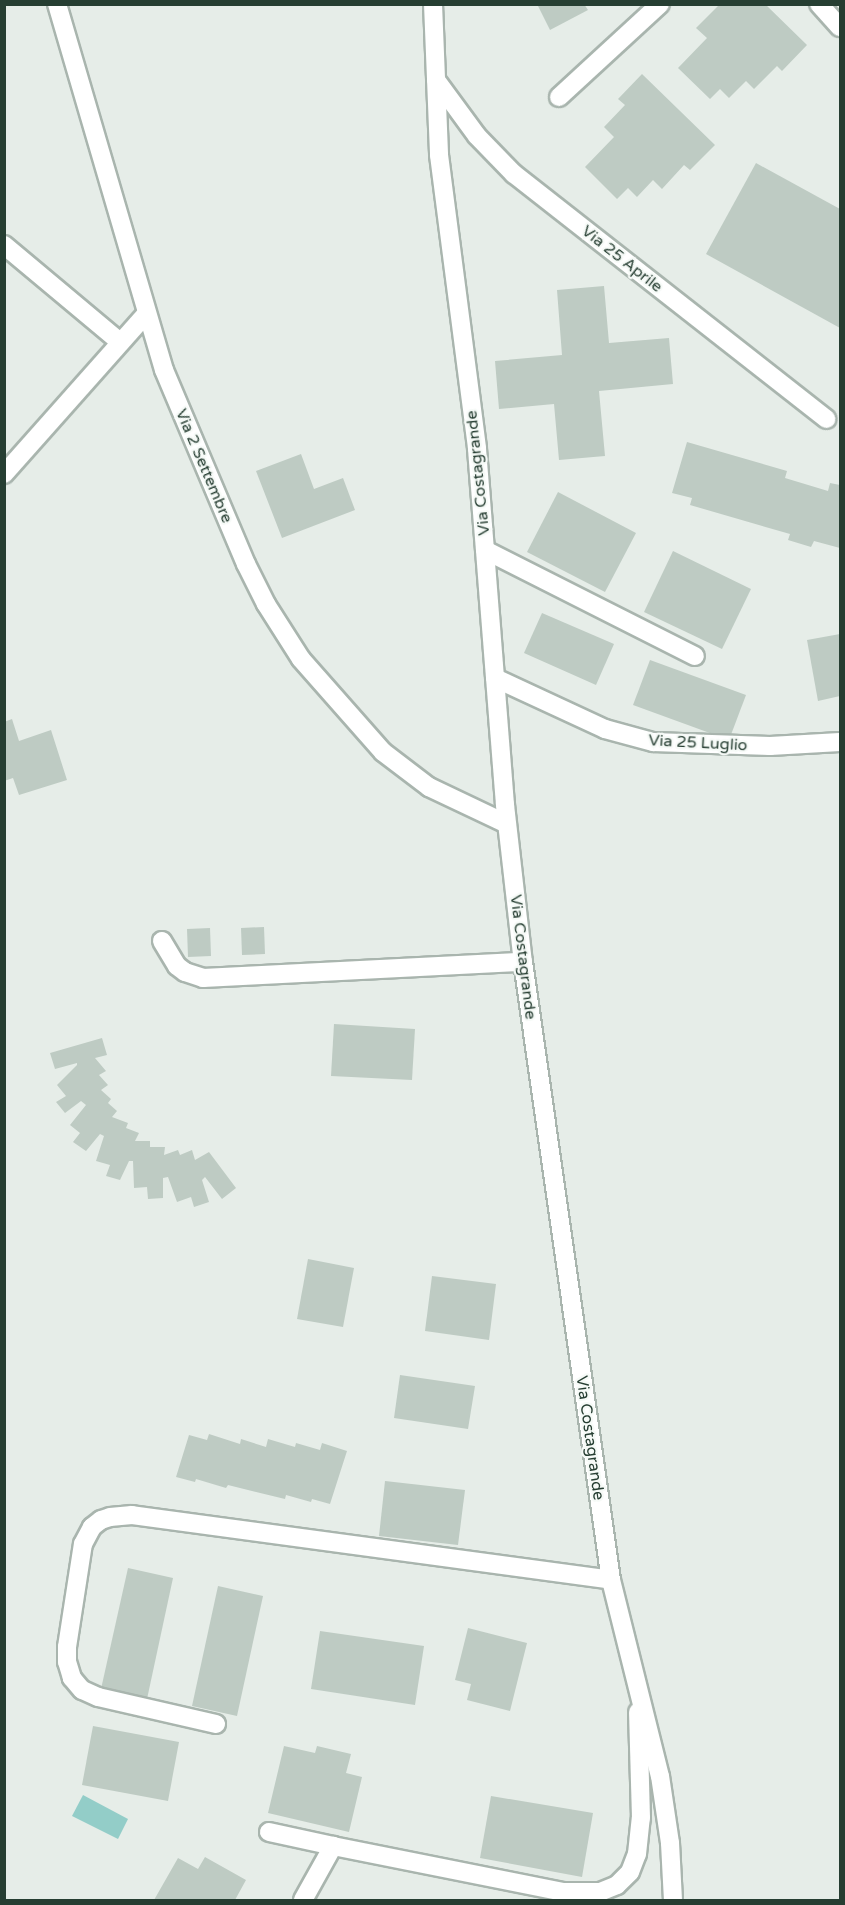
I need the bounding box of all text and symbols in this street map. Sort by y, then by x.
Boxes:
street label: Via 25 Aprile [578,221,666,297]
street label: Via 2 Settembre [171,406,237,526]
street label: Via Costagrande [462,410,494,536]
street label: Via 25 Luglio [648,731,748,755]
street label: Via Costagrande [506,894,540,1020]
street label: Via Costagrande [572,1375,608,1501]

